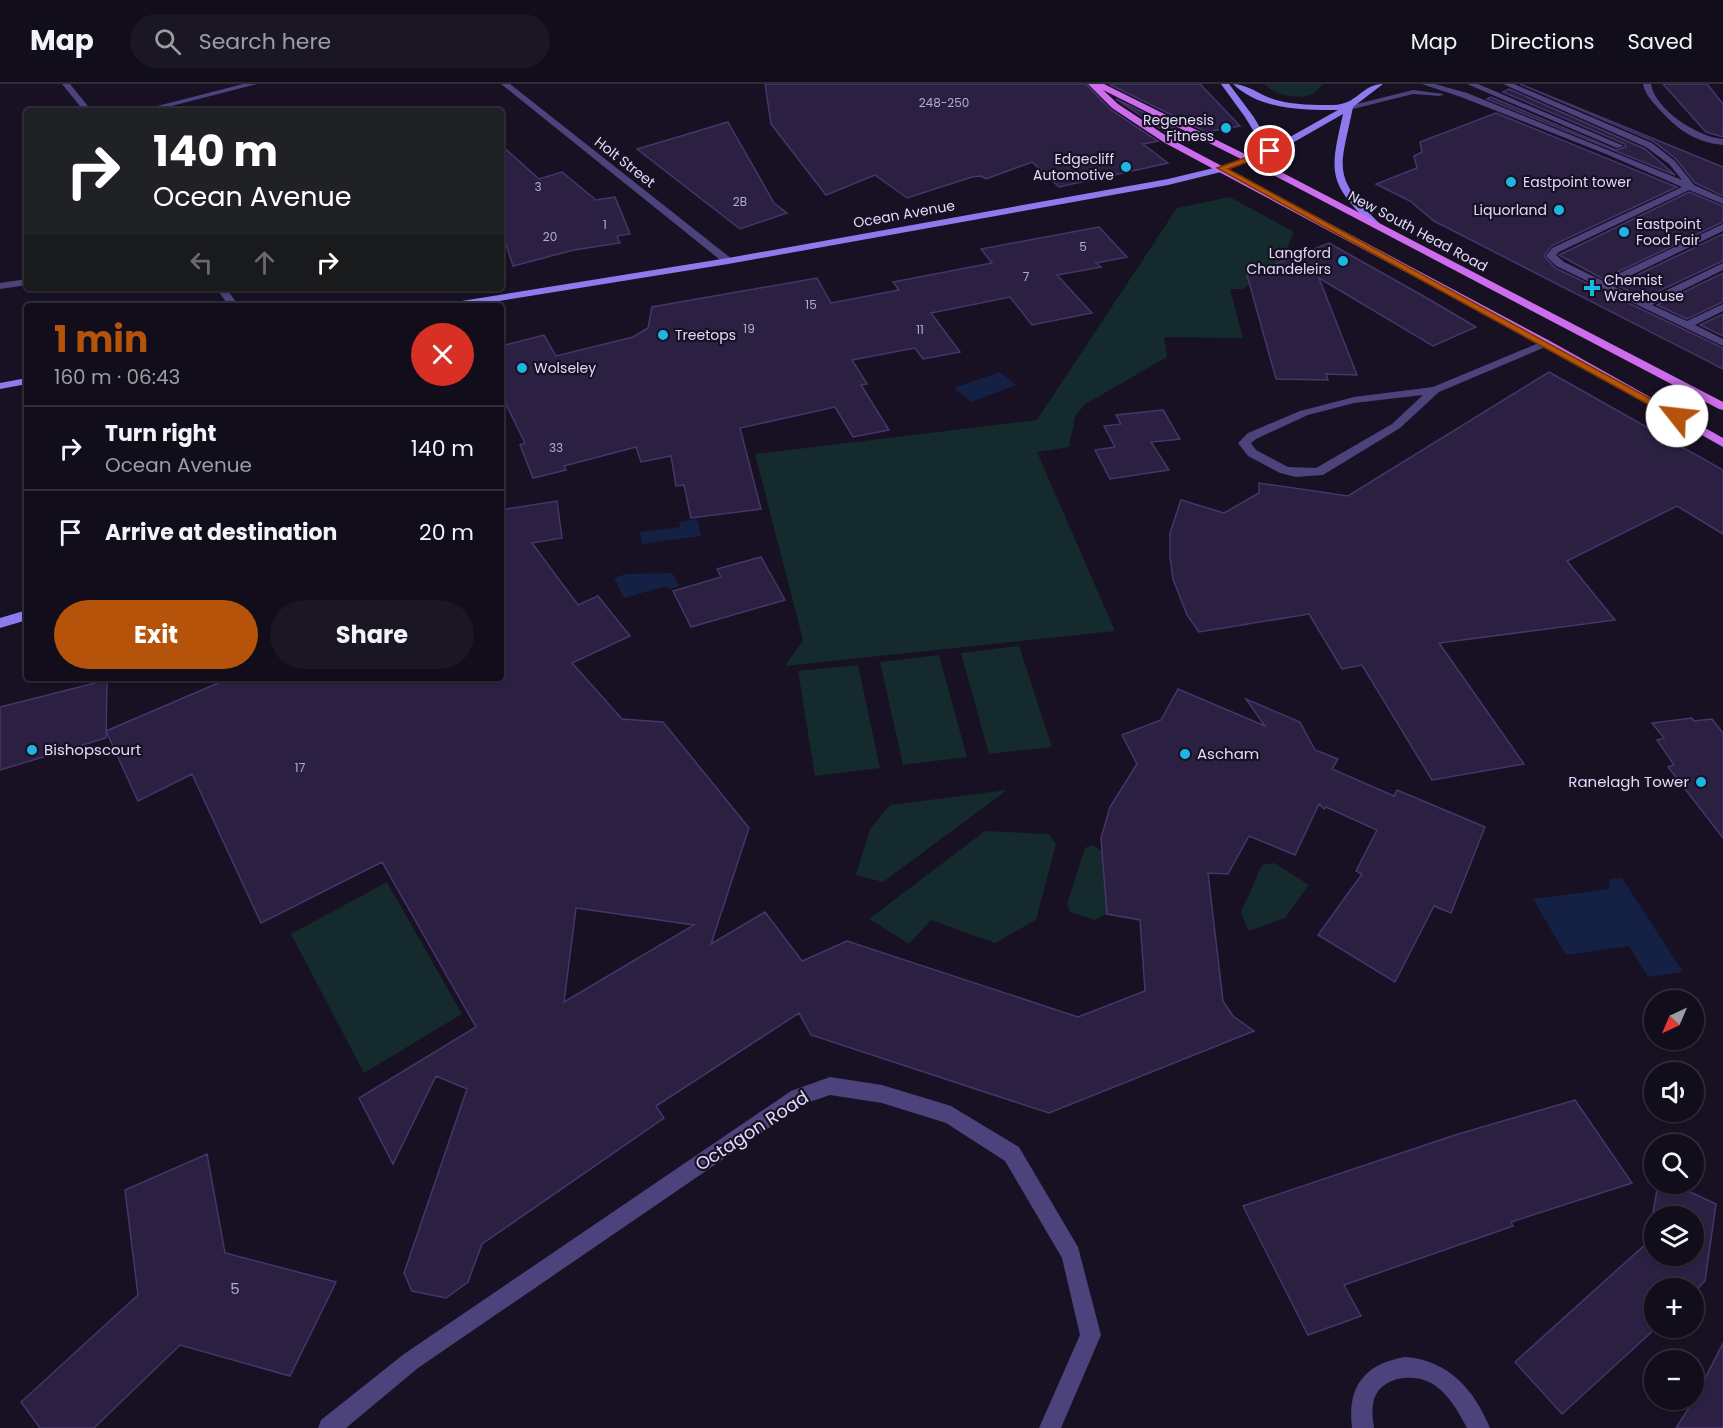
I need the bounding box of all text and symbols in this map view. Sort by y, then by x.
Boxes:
search box [130,14,550,68]
text: Map [30,21,94,60]
icon: search [151,25,184,58]
text: Search here [199,26,331,57]
text: Map [1411,27,1457,56]
text: Directions [1490,27,1594,56]
text: Saved [1627,27,1693,56]
house number: 248-250 [919,94,969,111]
place label: Regenesis Fitness [1143,110,1214,146]
marker: Regenesis Fitness [1219,121,1233,135]
text: 140 m [153,122,278,181]
pin [1244,125,1295,176]
icon: right [54,132,132,210]
street label: Holt Street [591,132,659,192]
icon: arrive [1253,134,1286,167]
place label: Edgecliff Automotive [1033,149,1114,185]
marker: Edgecliff Automotive [1119,160,1133,174]
place label: Eastpoint tower [1523,172,1631,192]
marker: Eastpoint tower [1504,175,1518,189]
text: Ocean Avenue [153,178,351,215]
house number: 3 [534,178,542,195]
street label: New South Head Road [1345,186,1491,276]
house number: 2B [733,193,747,210]
street label: Ocean Avenue [852,195,957,233]
place label: Liquorland [1474,200,1547,220]
marker: Liquorland [1552,203,1566,217]
place label: Eastpoint Food Fair [1636,214,1701,250]
house number: 1 [603,216,607,233]
marker: Eastpoint Food Fair [1617,225,1631,239]
house number: 20 [543,228,557,245]
house number: 5 [1079,238,1087,255]
place label: Langford Chandeleirs [1247,243,1331,279]
icon: left [185,246,218,279]
icon: ahead [248,246,281,279]
icon: right [311,246,344,279]
marker: Langford Chandeleirs [1336,254,1350,268]
house number: 7 [1023,268,1030,285]
place label: Chemist Warehouse [1604,270,1684,306]
marker: Chemist Warehouse [1585,281,1599,295]
house number: 15 [805,296,817,313]
text: 1 min [54,314,148,365]
house number: 19 [743,320,755,337]
house number: 11 [916,321,924,338]
button: close [411,323,474,386]
place label: Treetops [675,325,736,345]
marker: Treetops [656,328,670,342]
place label: Wolseley [534,358,596,378]
marker: Wolseley [515,361,529,375]
text: 160 m · 06:43 [54,363,180,391]
position arrow [1645,384,1709,448]
text: Turn right [105,418,216,449]
icon: right [54,432,87,465]
text: 140 m [411,433,474,464]
house number: 33 [549,439,563,456]
text: Ocean Avenue [105,451,252,479]
icon: arrive [54,516,87,549]
text: Arrive at destination [105,517,337,548]
text: 20 m [419,517,474,548]
button: Exit [54,600,258,669]
button: Share [270,600,474,669]
place label: Bishopscourt [44,739,141,760]
marker: Bishopscourt [25,743,39,757]
place label: Ascham [1197,743,1259,764]
marker: Ascham [1178,747,1192,761]
house number: 17 [295,759,306,776]
place label: Ranelagh Tower [1568,771,1689,792]
marker: Ranelagh Tower [1694,775,1708,789]
north arrow [1644,990,1704,1050]
map controls [1644,990,1704,1410]
button: sound [1644,1062,1704,1122]
street label: Octagon Road [690,1085,813,1177]
button: search [1644,1134,1704,1194]
button: layers [1644,1206,1704,1266]
house number: 5 [230,1278,240,1299]
button: + [1644,1278,1704,1338]
button: − [1644,1350,1704,1410]

